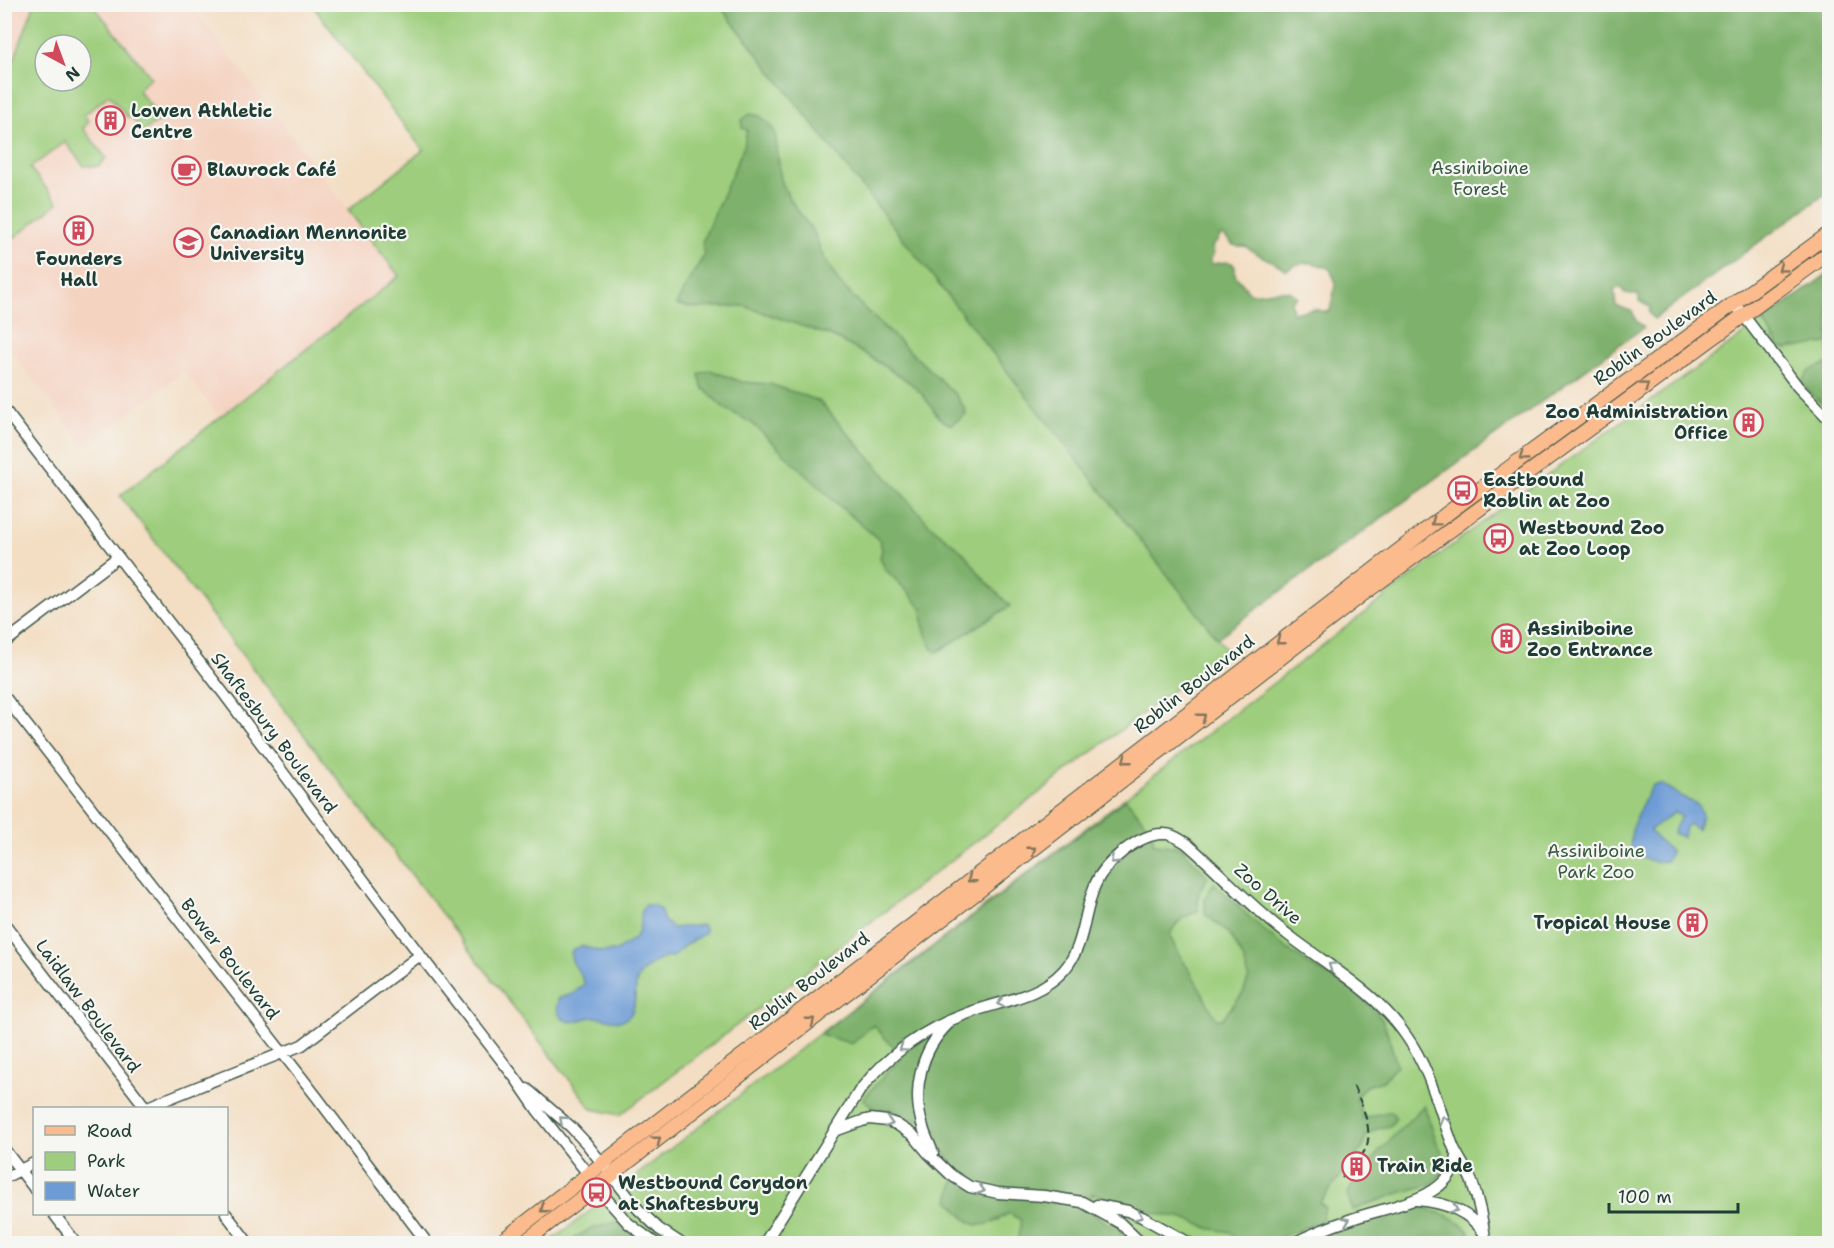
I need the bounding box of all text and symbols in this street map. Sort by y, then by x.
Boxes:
north arrow [33,33,93,93]
text: N [61,62,84,86]
place label: Lowen Athletic Centre [131,99,272,144]
building icon: Lowen Athletic Centre [94,105,126,137]
cafe icon: Blaurock Café [170,154,202,186]
park label: Assiniboine Forest [1431,156,1529,201]
place label: Blaurock Café [207,158,337,182]
building icon: Founders Hall [63,214,95,246]
place label: Canadian Mennonite University [210,221,407,266]
school or university icon: Canadian Mennonite University [173,227,205,259]
place label: Founders Hall [36,247,122,292]
one-way arrow [1778,261,1789,272]
street label: Roblin Boulevard [1588,285,1722,391]
one-way arrow [1639,382,1650,393]
place label: Zoo Administration Office [1545,400,1728,445]
building icon: Zoo Administration Office [1733,406,1765,438]
one-way arrow [1519,450,1530,461]
place label: Eastbound Roblin at Zoo [1483,468,1610,513]
bus stop icon: Eastbound Roblin at Zoo [1446,474,1478,506]
one-way arrow [1431,515,1442,526]
place label: Westbound Zoo at Zoo Loop [1519,516,1665,561]
bus stop icon: Westbound Zoo at Zoo Loop [1482,522,1514,554]
place label: Assiniboine Zoo Entrance [1527,617,1653,662]
building icon: Assiniboine Zoo Entrance [1490,623,1522,655]
street label: Roblin Boulevard [1129,629,1259,739]
one-way arrow [1276,634,1287,645]
street label: Shaftesbury Boulevard [205,647,343,819]
one-way arrow [1196,714,1207,725]
one-way arrow [1122,753,1133,764]
park label: Assiniboine Park Zoo [1547,839,1645,884]
one-way arrow [1025,846,1036,857]
one-way arrow [1111,853,1122,864]
street label: Zoo Drive [1229,858,1307,930]
one-way arrow [967,872,978,883]
street label: Bower Boulevard [175,893,285,1025]
building icon: Tropical House [1676,907,1708,939]
place label: Tropical House [1534,911,1671,935]
street label: Roblin Boulevard [744,926,874,1036]
street label: Laidlaw Boulevard [30,934,146,1078]
one-way arrow [1327,962,1338,973]
one-way arrow [996,996,1007,1008]
one-way arrow [805,1017,816,1028]
one-way arrow [898,1041,909,1052]
legend [33,1107,228,1215]
one-way arrow [1438,1115,1451,1126]
one-way arrow [559,1116,570,1127]
one-way arrow [883,1116,894,1128]
text: Road [87,1119,132,1143]
one-way arrow [650,1136,661,1147]
text: Park [87,1149,126,1173]
building icon: Train Ride [1340,1150,1372,1182]
place label: Train Ride [1377,1154,1473,1178]
place label: Westbound Corydon at Shaftesbury [618,1171,808,1216]
scale bar [1609,1176,1738,1214]
bus stop icon: Westbound Corydon at Shaftesbury [581,1177,613,1209]
text: Water [87,1179,140,1203]
one-way arrow [976,1182,986,1195]
text: 100 m [1618,1185,1672,1209]
one-way arrow [540,1202,551,1213]
one-way arrow [1448,1202,1459,1214]
one-way arrow [1132,1209,1143,1221]
one-way arrow [1340,1216,1350,1229]

